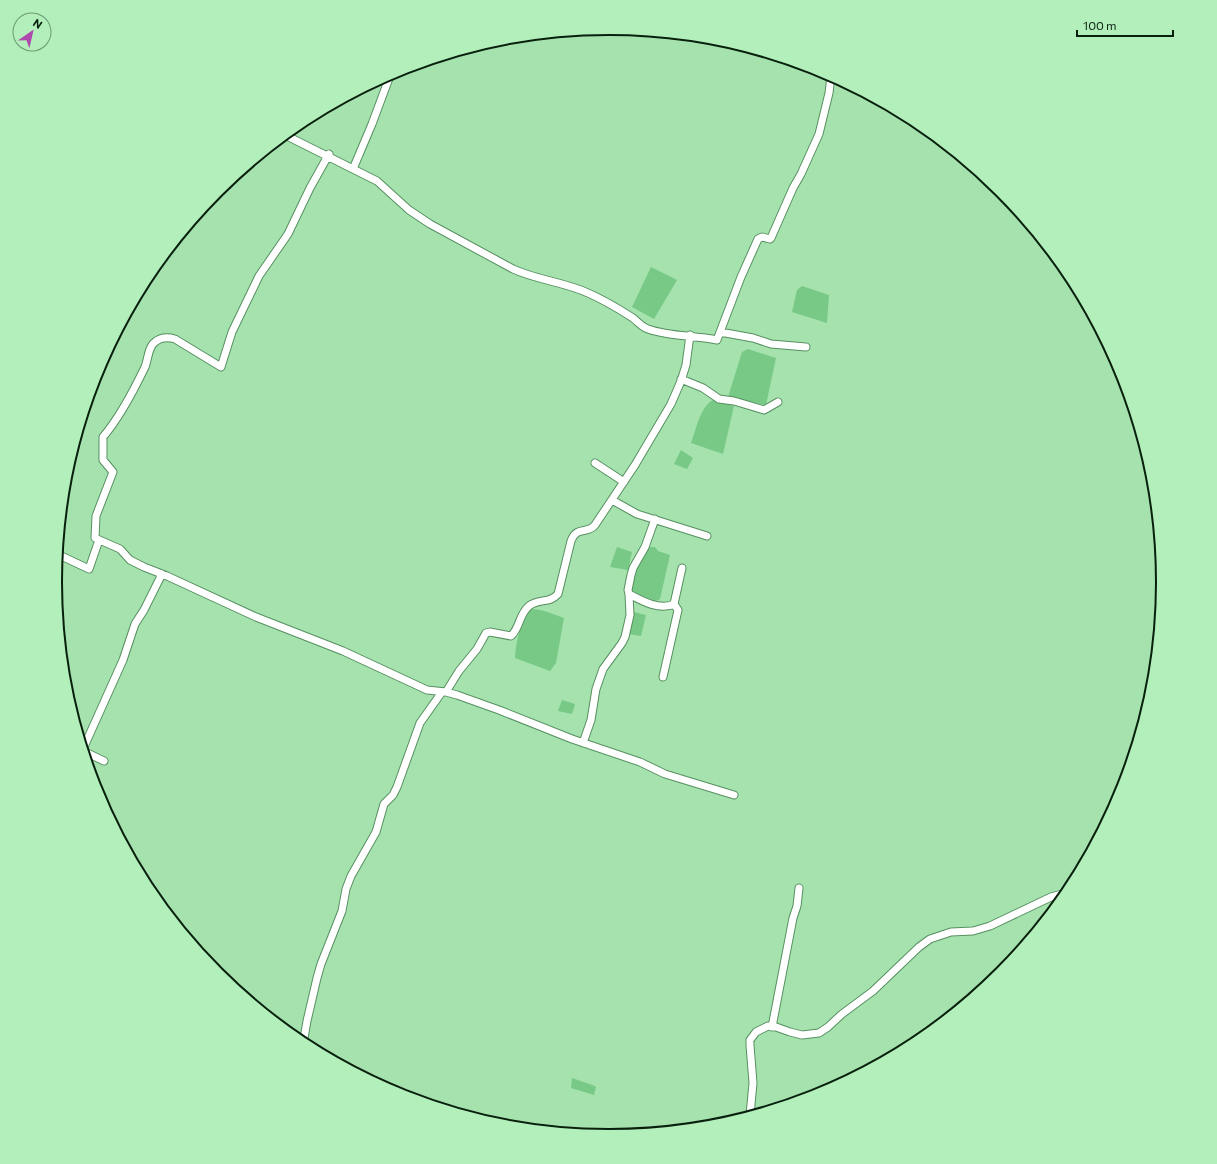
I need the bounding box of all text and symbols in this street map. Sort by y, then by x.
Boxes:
north arrow [12,12,52,52]
scale bar [1077,12,1173,38]
text: N [31,16,45,31]
text: 100 m [1083,18,1117,32]

